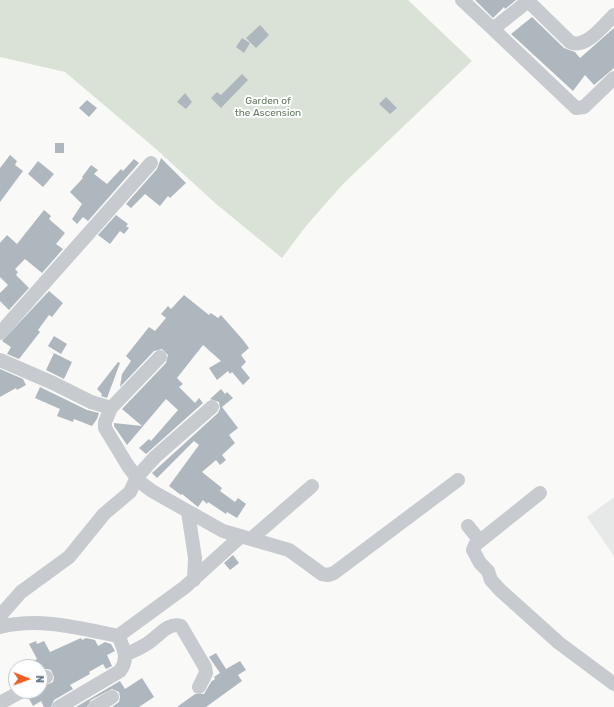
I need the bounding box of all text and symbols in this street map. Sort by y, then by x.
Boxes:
park label: Garden of the Ascension [235,95,301,118]
north arrow [8,659,48,699]
text: N [33,675,46,683]

